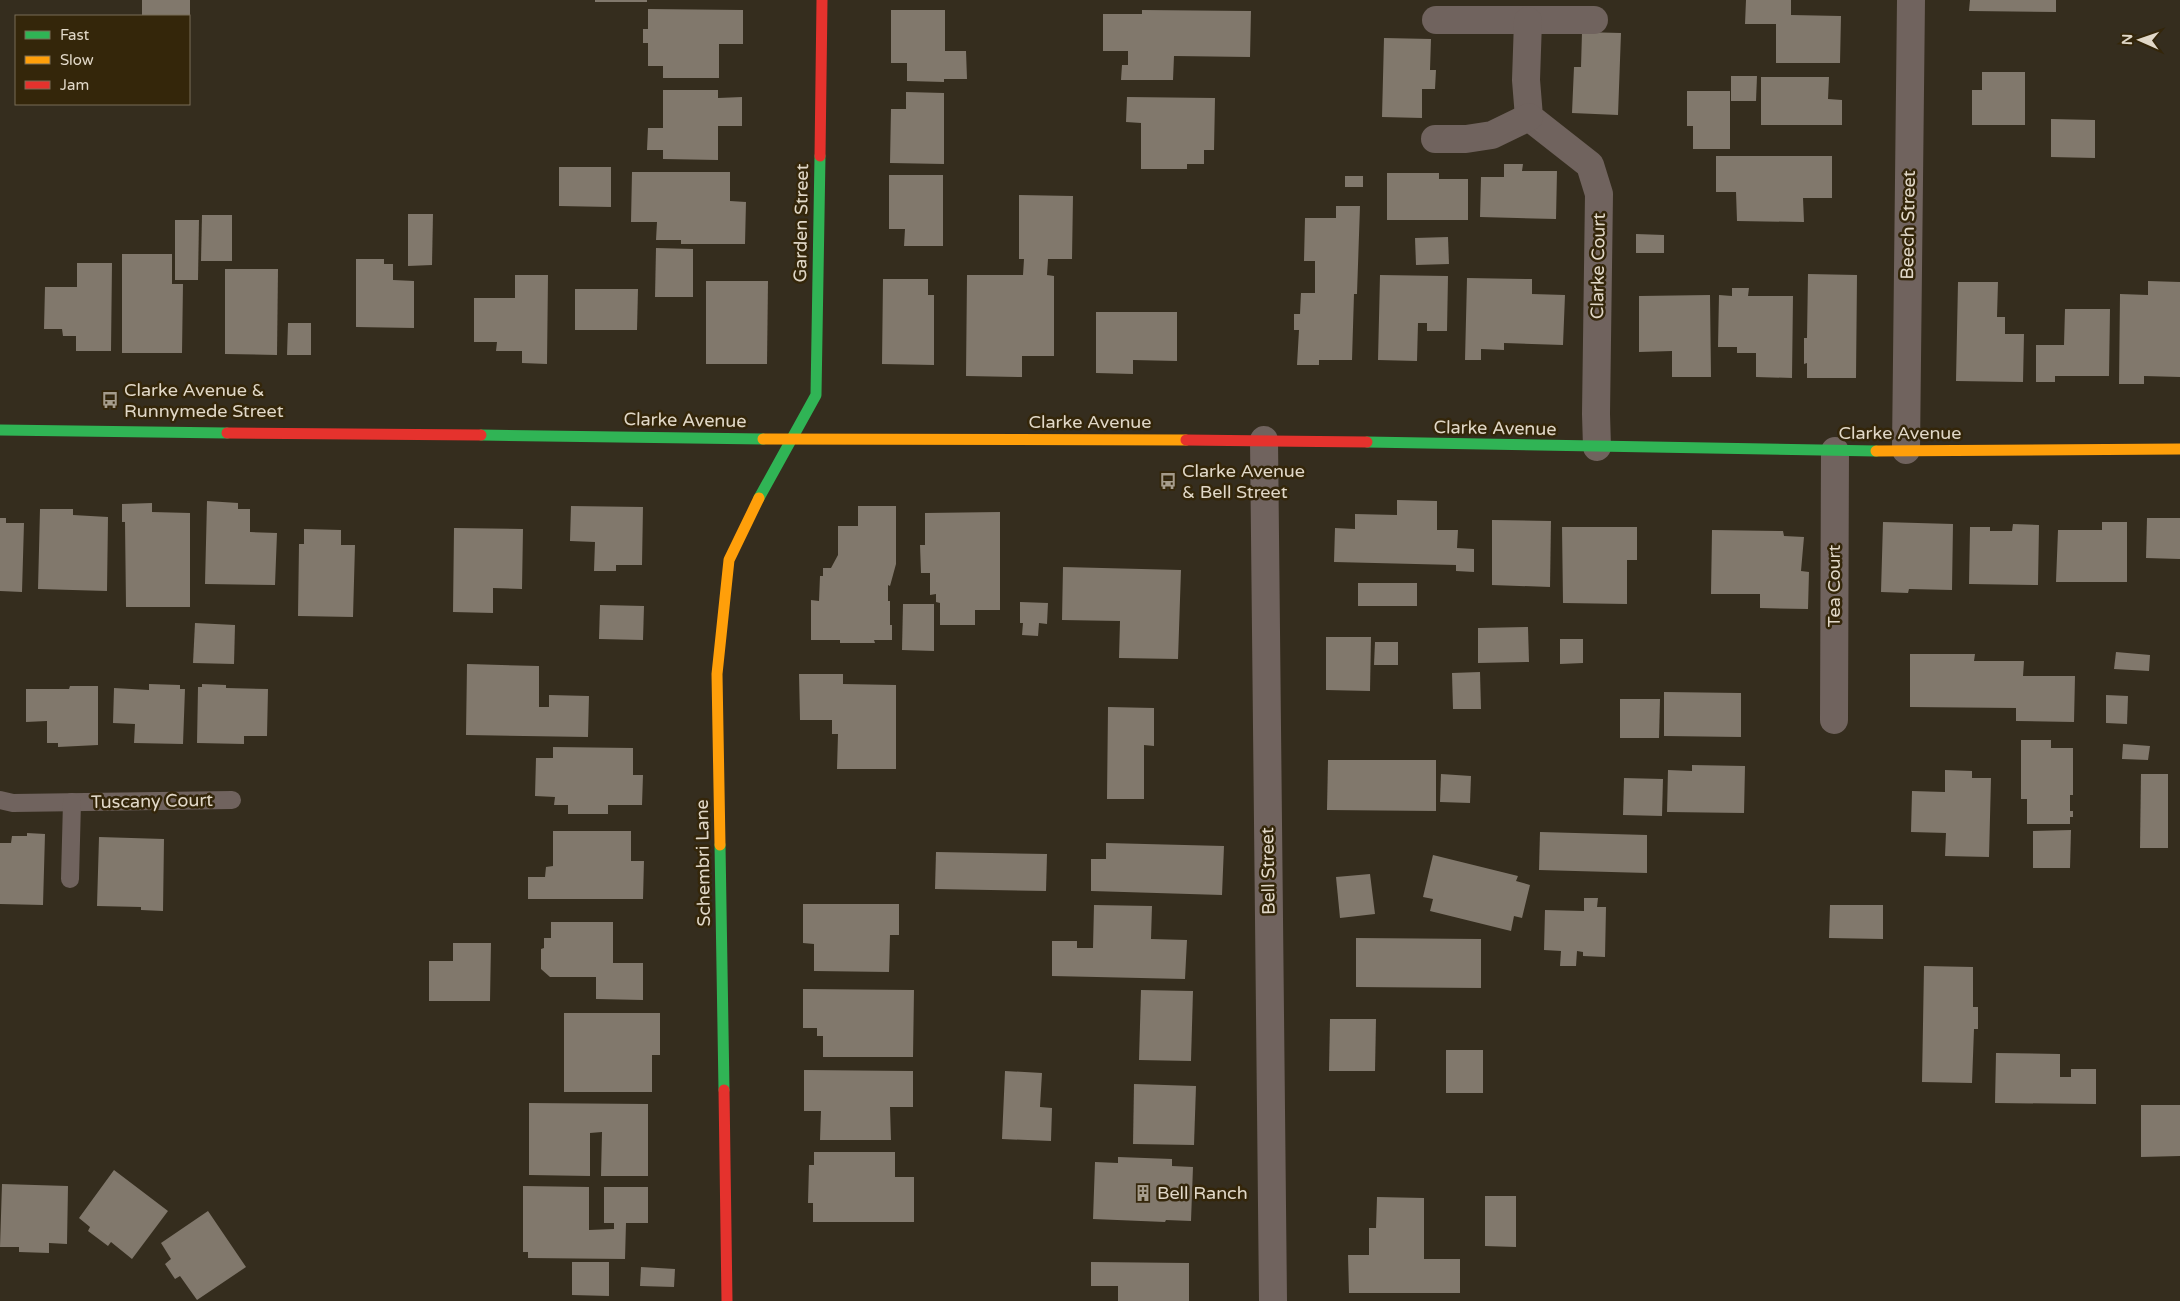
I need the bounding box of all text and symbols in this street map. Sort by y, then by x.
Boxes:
legend [15,15,190,105]
north arrow [2115,15,2165,65]
text: Fast [60,26,90,44]
text: N [2119,34,2136,45]
text: Slow [60,51,94,69]
text: Jam [60,76,89,94]
street label: Garden Street [789,163,813,283]
street label: Beech Street [1896,170,1920,280]
street label: Clarke Court [1586,212,1610,319]
place label: Clarke Avenue & Runnymede Street [124,379,284,422]
bus stop icon: Clarke Avenue & Runnymede Street [100,390,120,410]
street label: Clarke Avenue [623,408,747,432]
street label: Clarke Avenue [1029,411,1151,433]
street label: Clarke Avenue [1433,416,1557,440]
street label: Clarke Avenue [1839,422,1961,444]
place label: Clarke Avenue & Bell Street [1182,460,1305,503]
bus stop icon: Clarke Avenue & Bell Street [1158,471,1178,491]
street label: Tea Court [1823,545,1845,627]
street label: Tuscany Court [91,789,213,813]
street label: Schembri Lane [691,799,715,927]
street label: Bell Street [1256,827,1280,915]
place label: Bell Ranch [1157,1182,1248,1204]
building icon: Bell Ranch [1133,1183,1153,1203]

